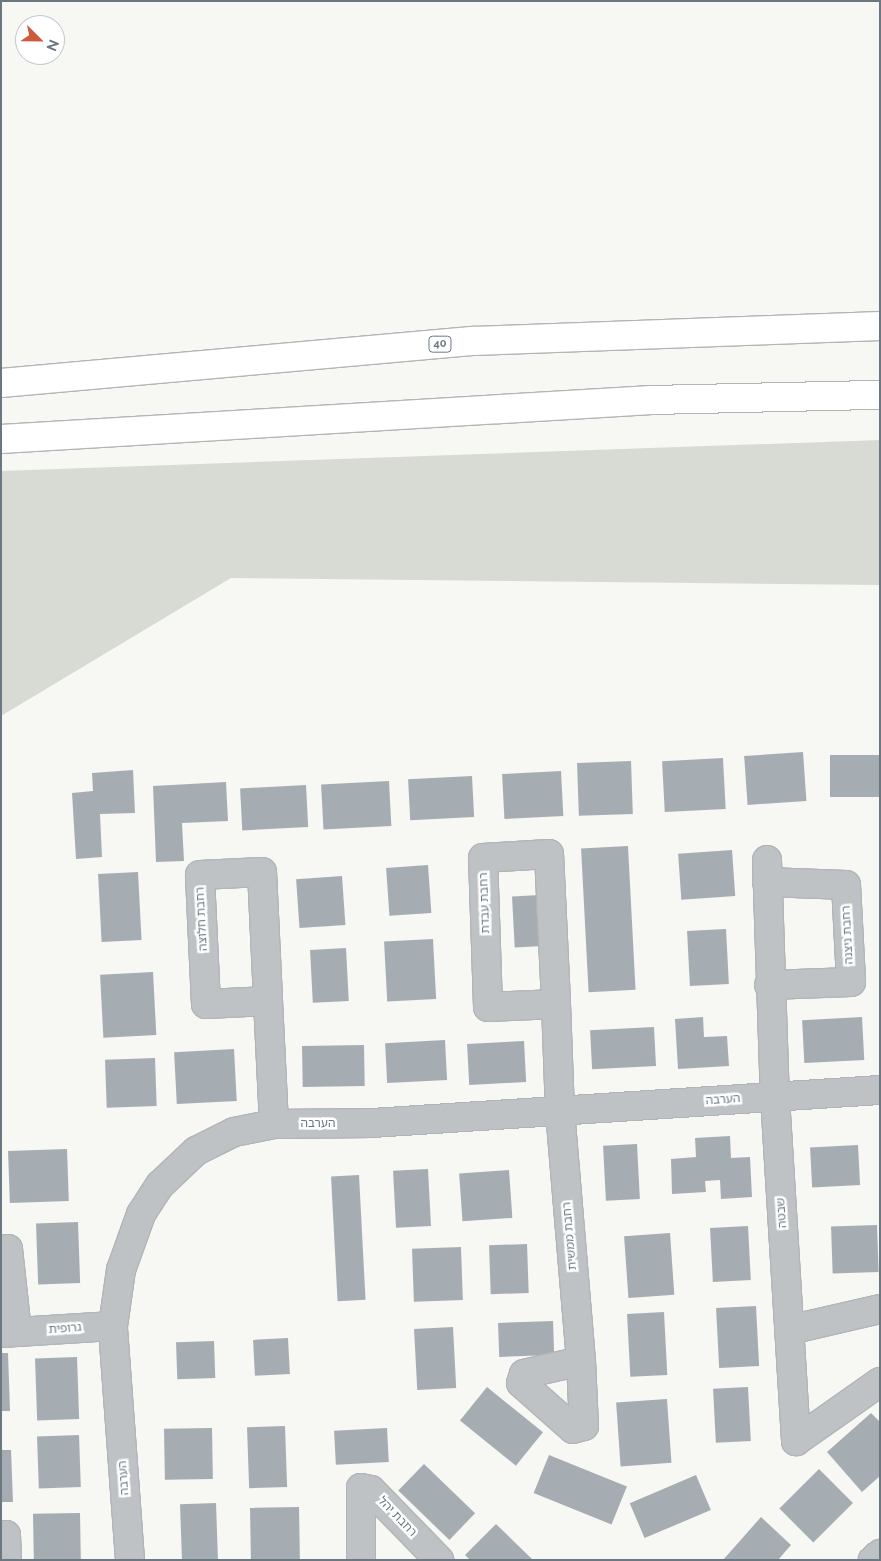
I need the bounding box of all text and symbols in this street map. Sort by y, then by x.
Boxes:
north arrow [15,15,65,65]
text: N [43,37,62,54]
road number: 40 [428,336,452,352]
street label: רחבת עבדת [477,872,493,934]
street label: רחבת חלוצה [193,886,211,952]
street label: רחבת ניצנה [839,905,857,965]
street label: הערבה [705,1092,741,1108]
street label: הערבה [301,1117,335,1131]
street label: שבטה [774,1197,790,1229]
street label: רחבת ממשית [560,1201,580,1271]
street label: גרופית [48,1321,82,1337]
street label: הערבה [116,1460,132,1496]
street label: רחבת יהל [375,1494,419,1540]

